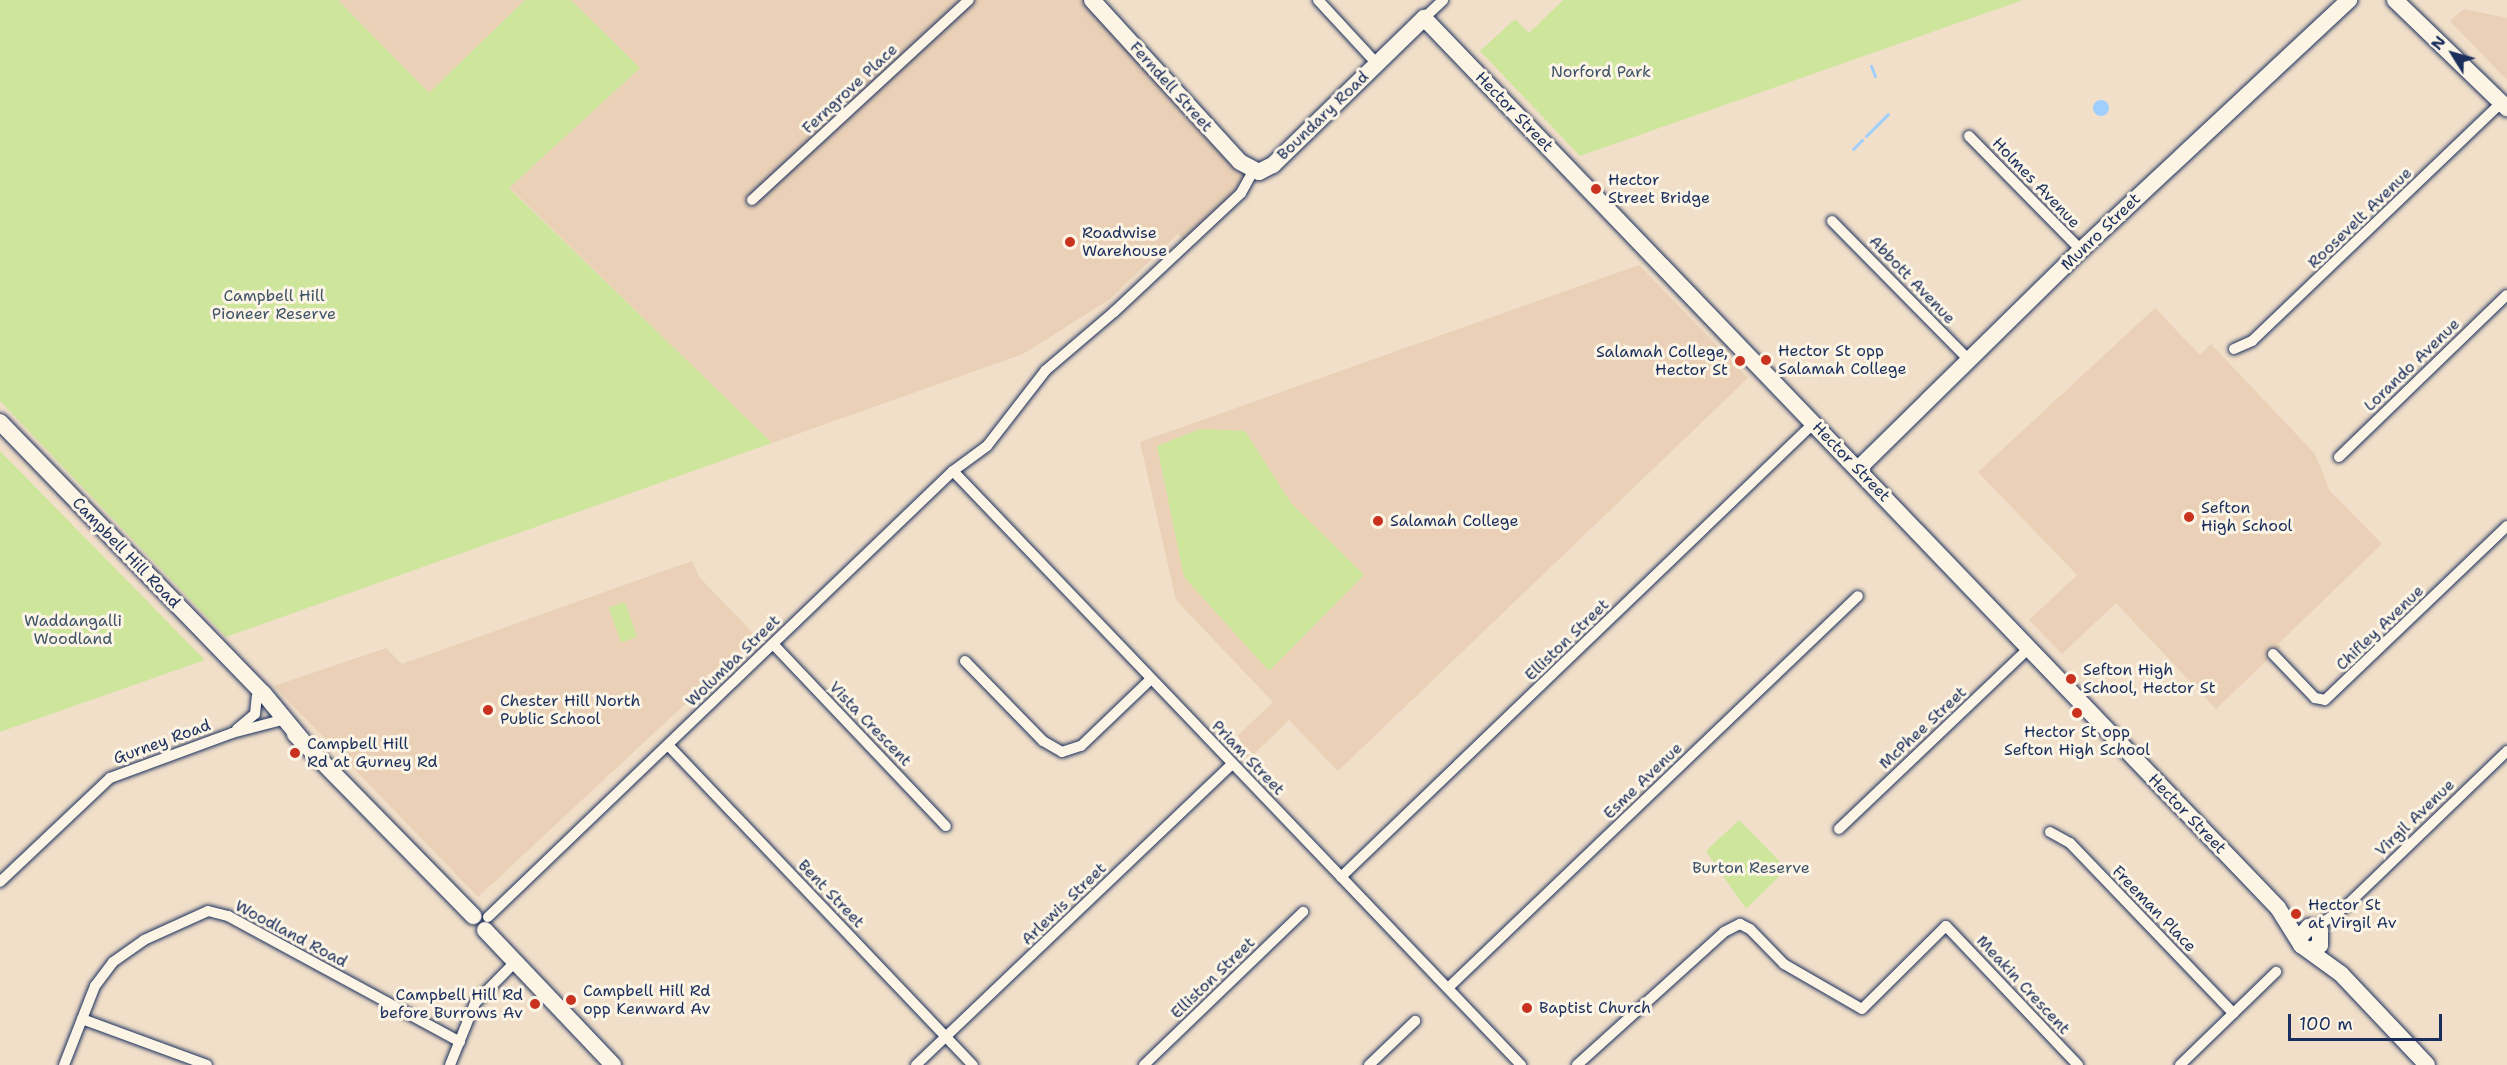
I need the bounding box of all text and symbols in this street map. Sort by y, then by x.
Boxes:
north arrow [2423,24,2483,84]
text: N [2426,31,2450,54]
street label: Ferndell Street [1125,38,1217,136]
street label: Ferngrove Place [798,40,902,138]
park label: Norford Park [1551,62,1651,82]
street label: Boundary Road [1273,67,1373,165]
street label: Hector Street [1471,68,1557,156]
street label: Holmes Avenue [1988,134,2084,232]
street label: Roosevelt Avenue [2304,164,2416,272]
place label: Hector Street Bridge [1608,170,1710,208]
marker: Hector Street Bridge [1589,182,1603,196]
street label: Munro Street [2057,189,2145,275]
place label: Roadwise Warehouse [1082,223,1167,261]
street label: Abbott Avenue [1865,232,1959,328]
marker: Roadwise Warehouse [1063,235,1077,249]
park label: Campbell Hill Pioneer Reserve [212,286,336,324]
street label: Lorando Avenue [2360,314,2464,416]
place label: Hector St opp Salamah College [1778,341,1907,379]
place label: Salamah College, Hector St [1596,342,1728,380]
marker: Hector St opp Salamah College [1759,353,1773,367]
marker: Salamah College, Hector St [1733,354,1747,368]
street label: Hector Street [1808,418,1894,506]
street label: Campbell Hill Road [68,494,184,612]
place label: Sefton High School [2201,498,2292,536]
marker: Sefton High School [2182,510,2196,524]
place label: Salamah College [1390,511,1519,531]
marker: Salamah College [1371,514,1385,528]
street label: Chifley Avenue [2332,581,2428,675]
street label: Elliston Street [1521,595,1613,685]
park label: Waddangalli Woodland [24,611,122,649]
street label: Wolumba Street [682,611,784,711]
place label: Sefton High School, Hector St [2083,660,2216,698]
marker: Sefton High School, Hector St [2064,672,2078,686]
street label: Vista Crescent [825,678,915,770]
street label: McPhee Street [1875,683,1971,773]
place label: Chester Hill North Public School [500,691,640,729]
marker: Chester Hill North Public School [481,703,495,717]
marker: Hector St opp Sefton High School [2070,706,2084,720]
street label: Gurney Road [111,716,213,768]
street label: Priam Street [1208,717,1288,799]
place label: Hector St opp Sefton High School [2004,722,2150,760]
place label: Campbell Hill Rd at Gurney Rd [307,734,438,772]
street label: Esme Avenue [1600,739,1686,823]
marker: Campbell Hill Rd at Gurney Rd [288,746,302,760]
street label: Hector Street [2144,770,2230,858]
street label: Virgil Avenue [2371,775,2459,861]
street label: Bent Street [794,856,868,932]
park label: Burton Reserve [1692,858,1810,878]
street label: Arlewis Street [1018,859,1110,949]
street label: Freeman Place [2108,862,2200,956]
place label: Hector St at Virgil Av [2308,895,2397,933]
street label: Woodland Road [232,896,350,972]
marker: Hector St at Virgil Av [2289,907,2303,921]
street label: Meakin Crescent [1972,932,2074,1038]
street label: Elliston Street [1167,933,1259,1023]
place label: Campbell Hill Rd opp Kenward Av [583,981,710,1019]
place label: Campbell Hill Rd before Burrows Av [380,985,523,1023]
marker: Campbell Hill Rd opp Kenward Av [564,993,578,1007]
marker: Campbell Hill Rd before Burrows Av [528,997,542,1011]
place label: Baptist Church [1539,998,1651,1018]
marker: Baptist Church [1520,1001,1534,1015]
scale bar [2291,1002,2446,1040]
text: 100 m [2299,1012,2353,1036]

